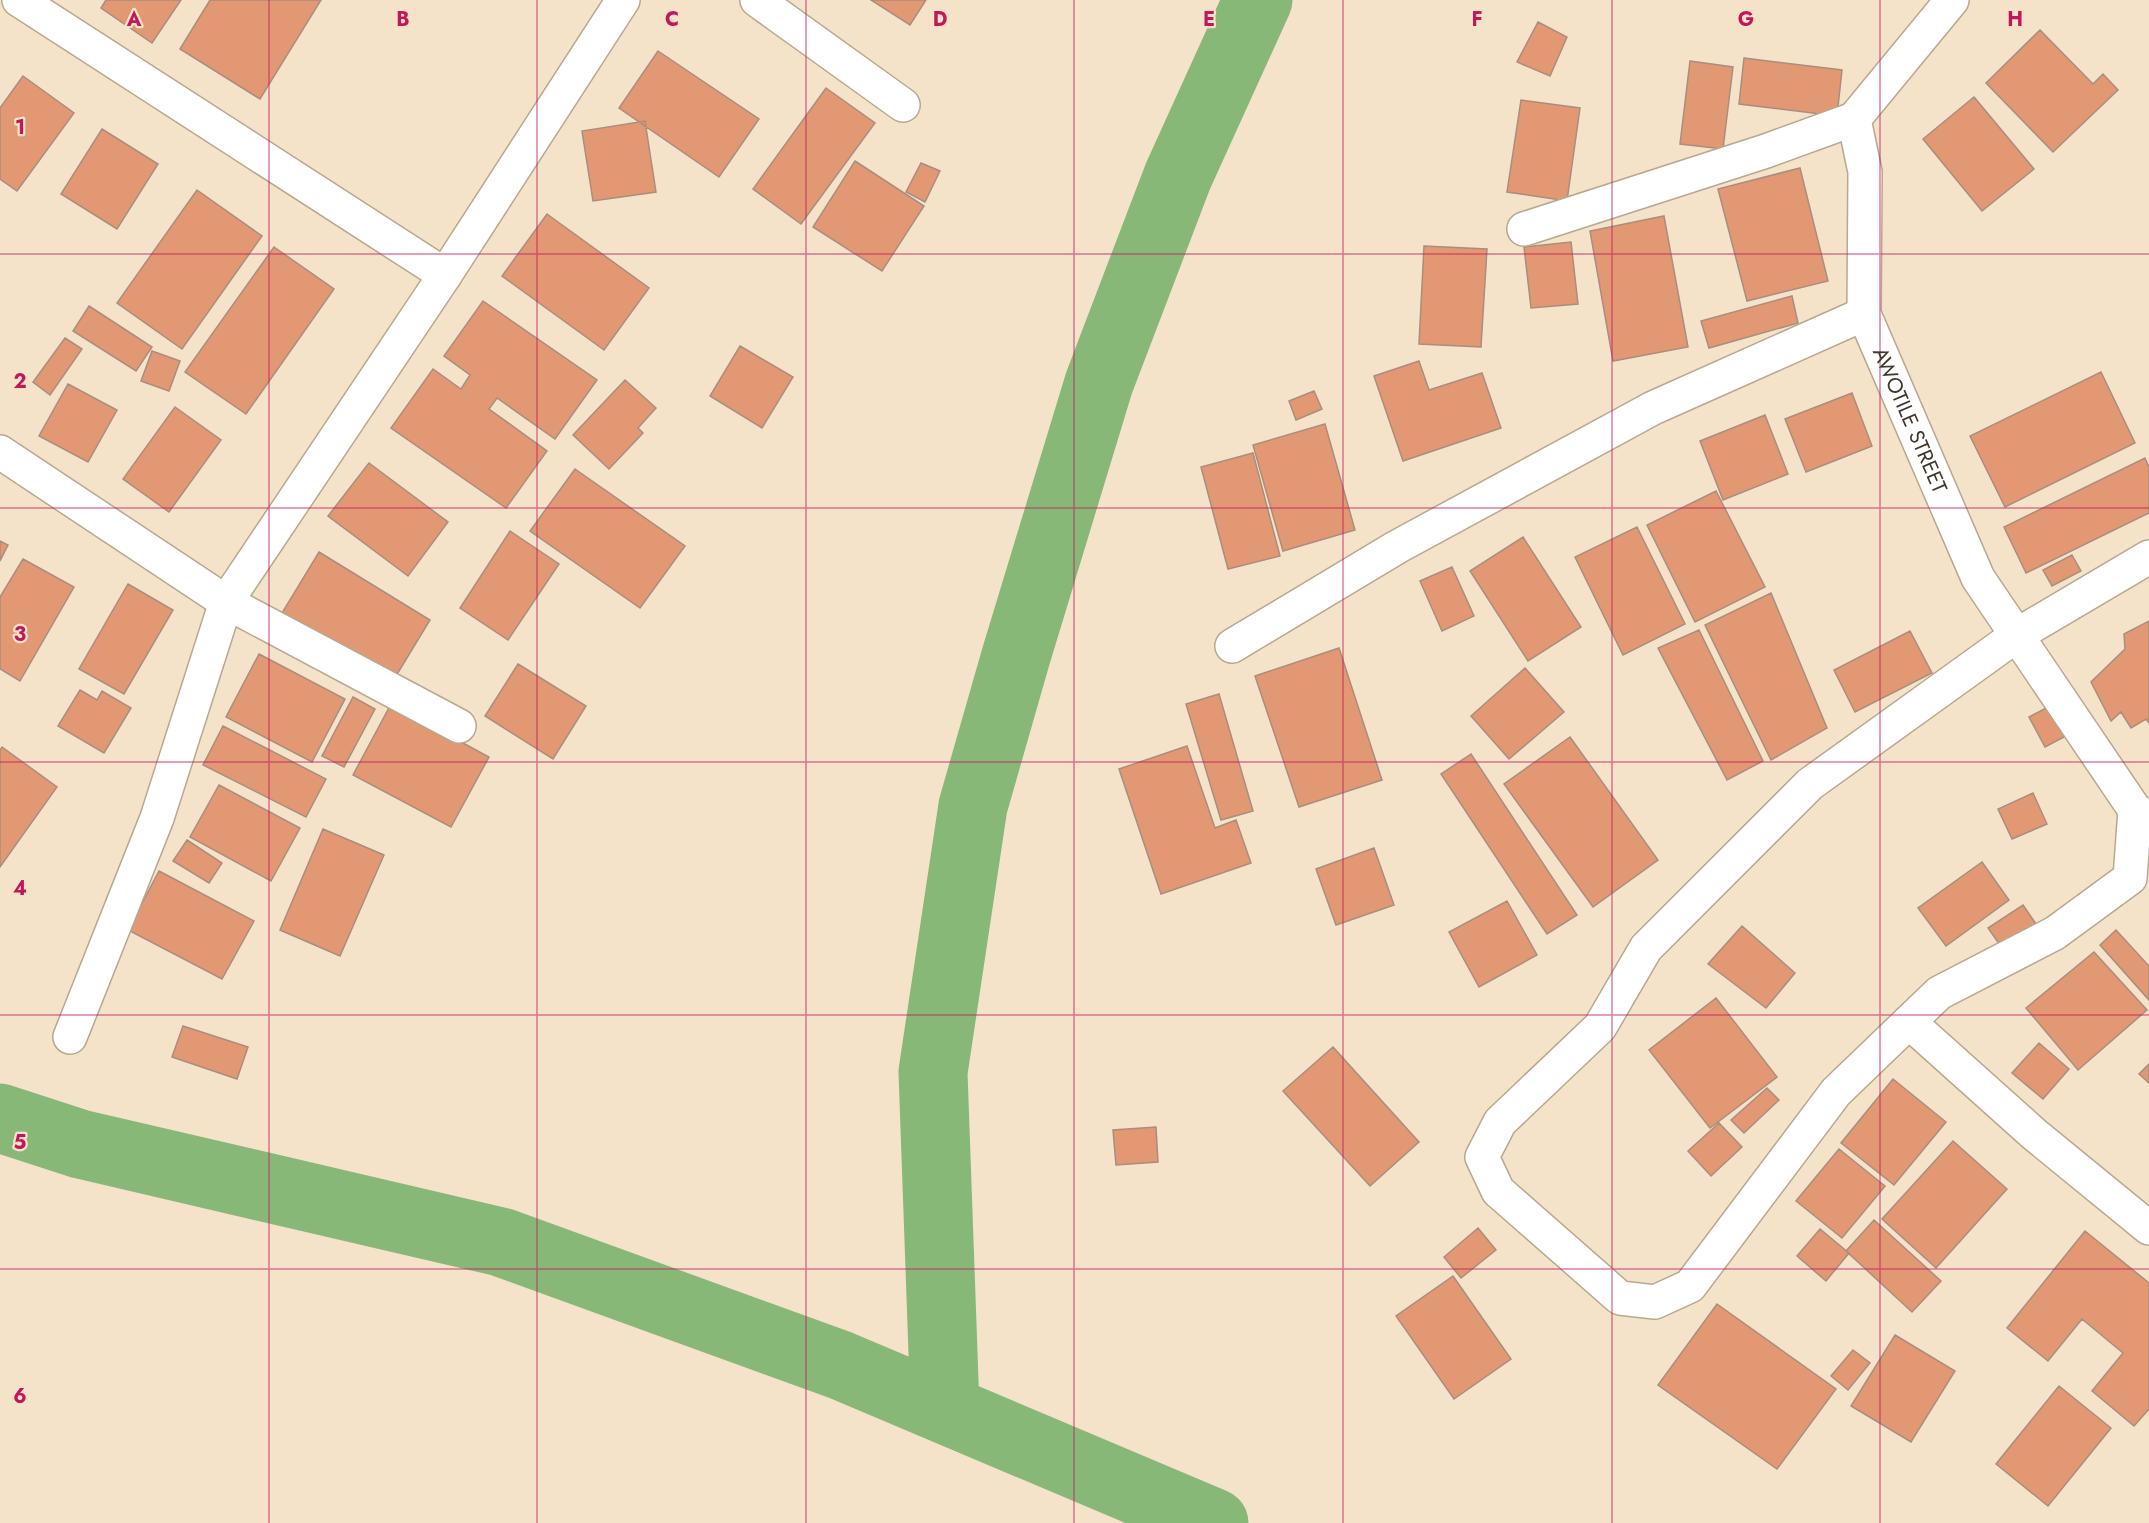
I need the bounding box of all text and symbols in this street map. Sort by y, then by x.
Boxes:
text: A [126,5,142,34]
text: B [396,5,410,34]
text: C [665,5,679,34]
text: D [933,5,947,34]
text: E [1203,5,1215,34]
text: F [1471,5,1483,34]
text: G [1738,5,1754,34]
text: H [2007,5,2023,34]
text: 1 [15,113,25,142]
street label: AWOTILE STREET [1865,342,1955,498]
text: 2 [13,367,27,396]
text: 3 [14,620,26,649]
text: 4 [13,874,27,903]
text: 5 [14,1128,27,1157]
text: 6 [13,1382,27,1411]

